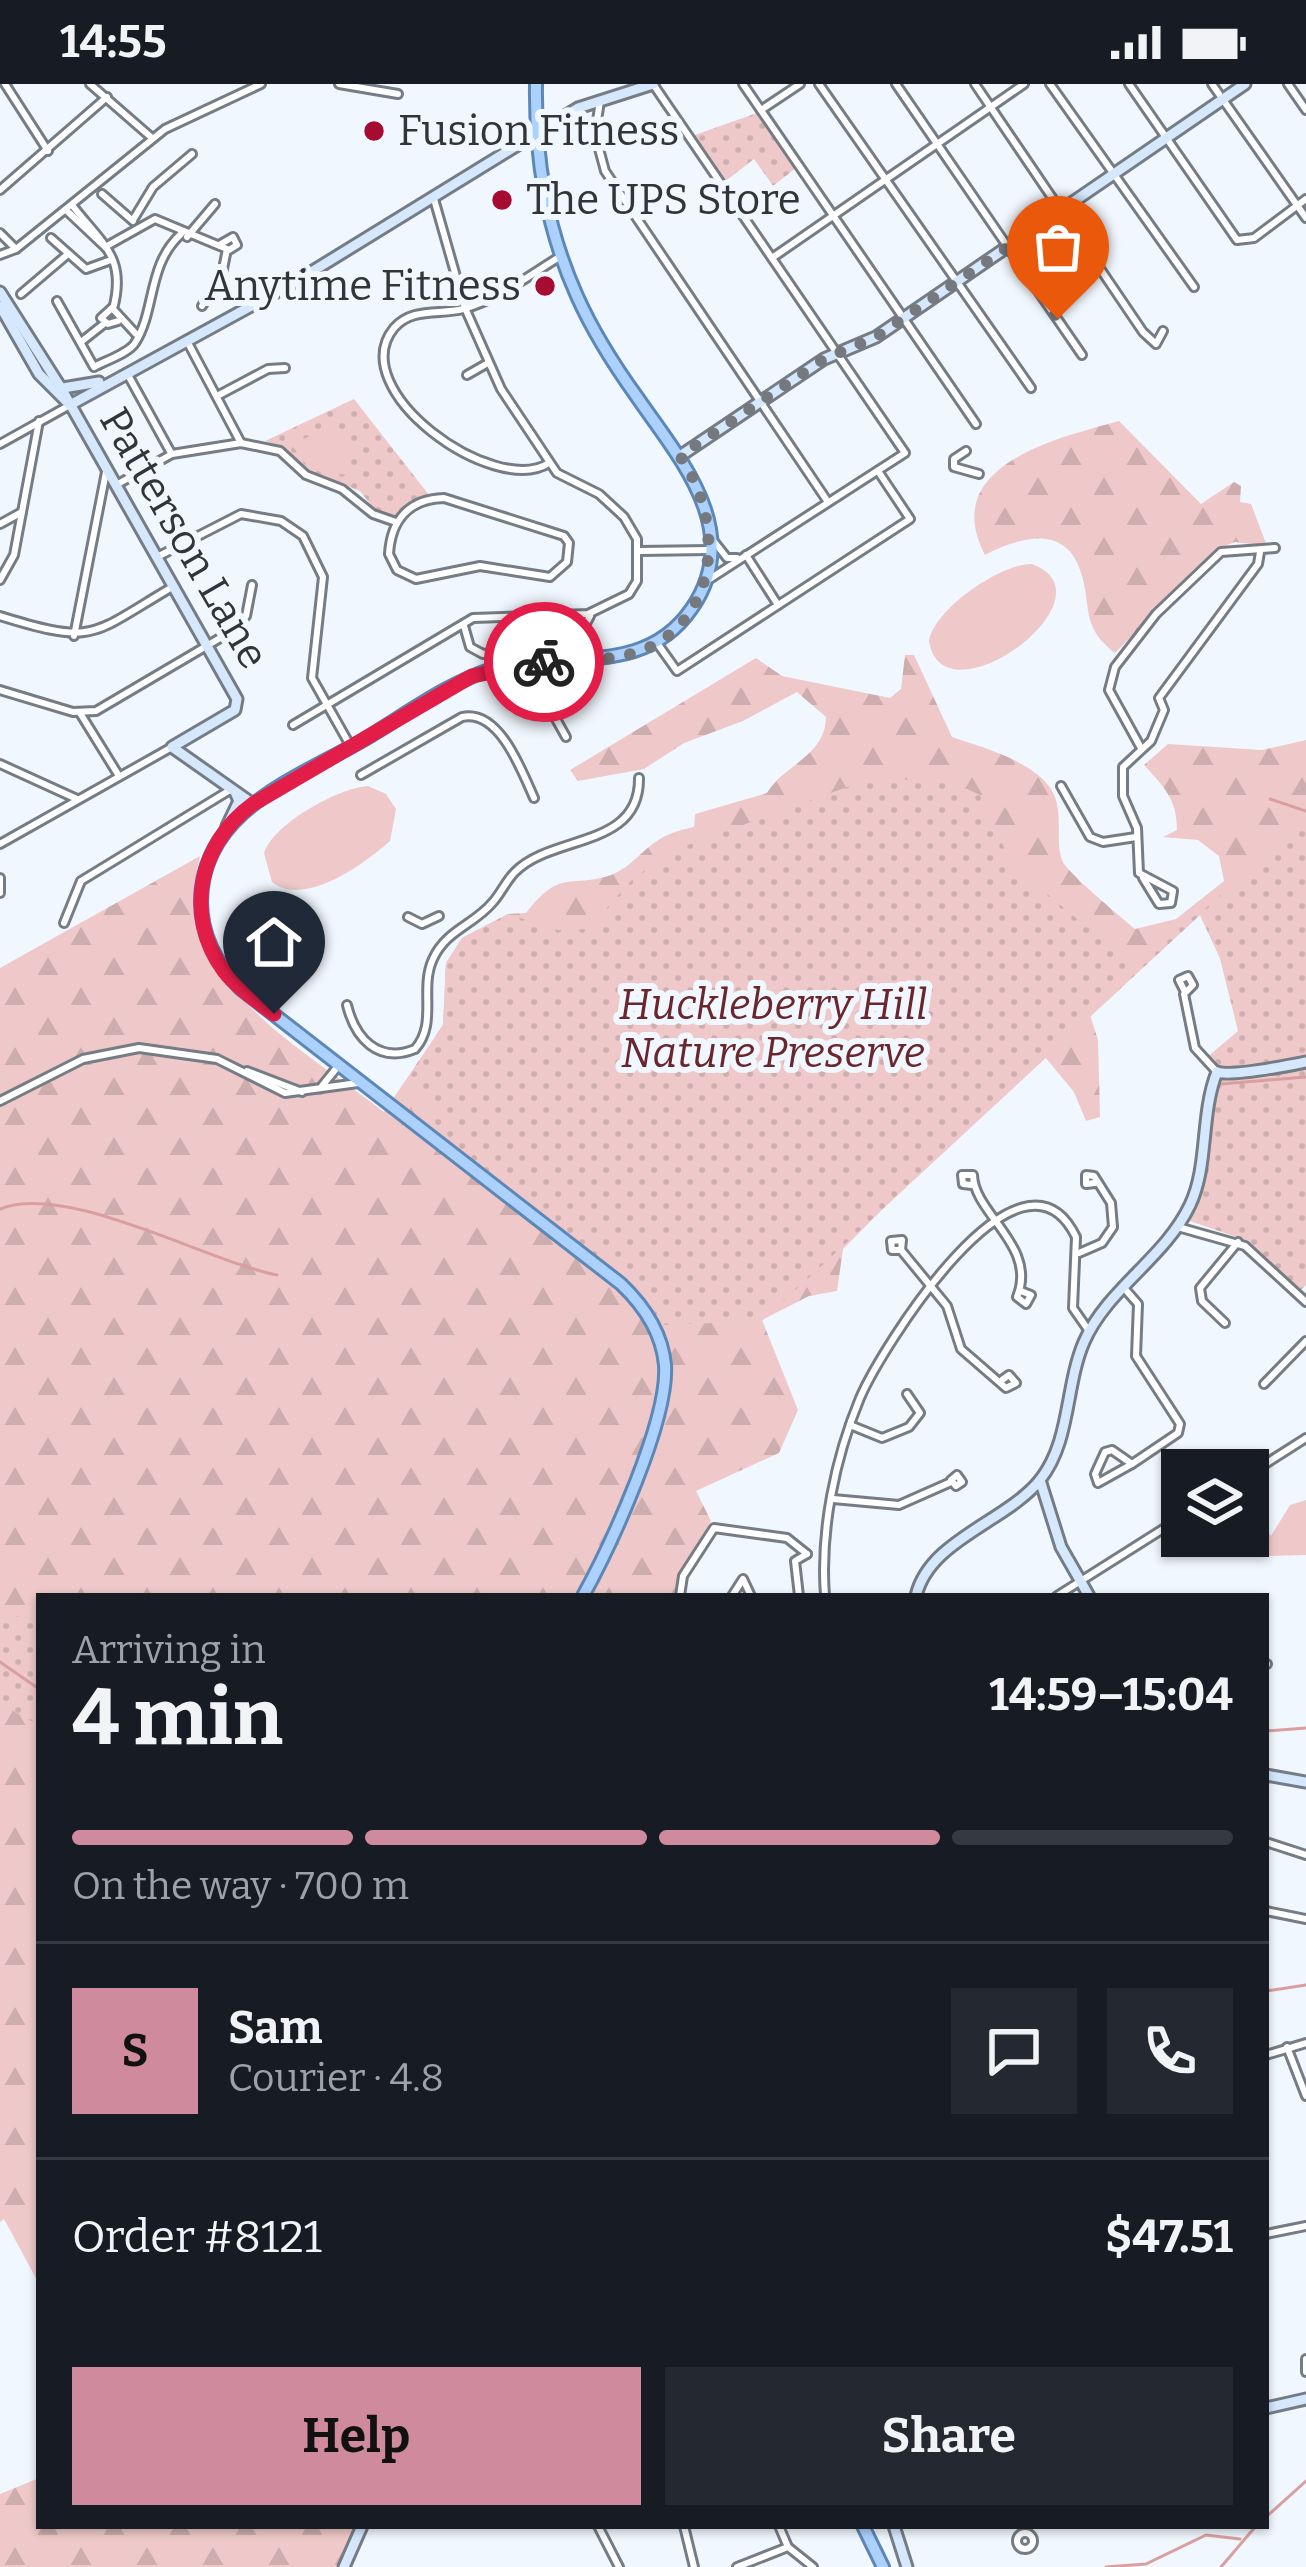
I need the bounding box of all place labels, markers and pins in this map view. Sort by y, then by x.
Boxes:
place label: Fusion Fitness [398,106,679,156]
marker: Fusion Fitness [361,118,387,144]
place label: The UPS Store [526,175,801,225]
marker: The UPS Store [489,187,515,213]
pin [1007,196,1109,319]
place label: Anytime Fitness [205,261,521,311]
marker: Anytime Fitness [532,273,558,299]
pin [223,891,325,1014]

